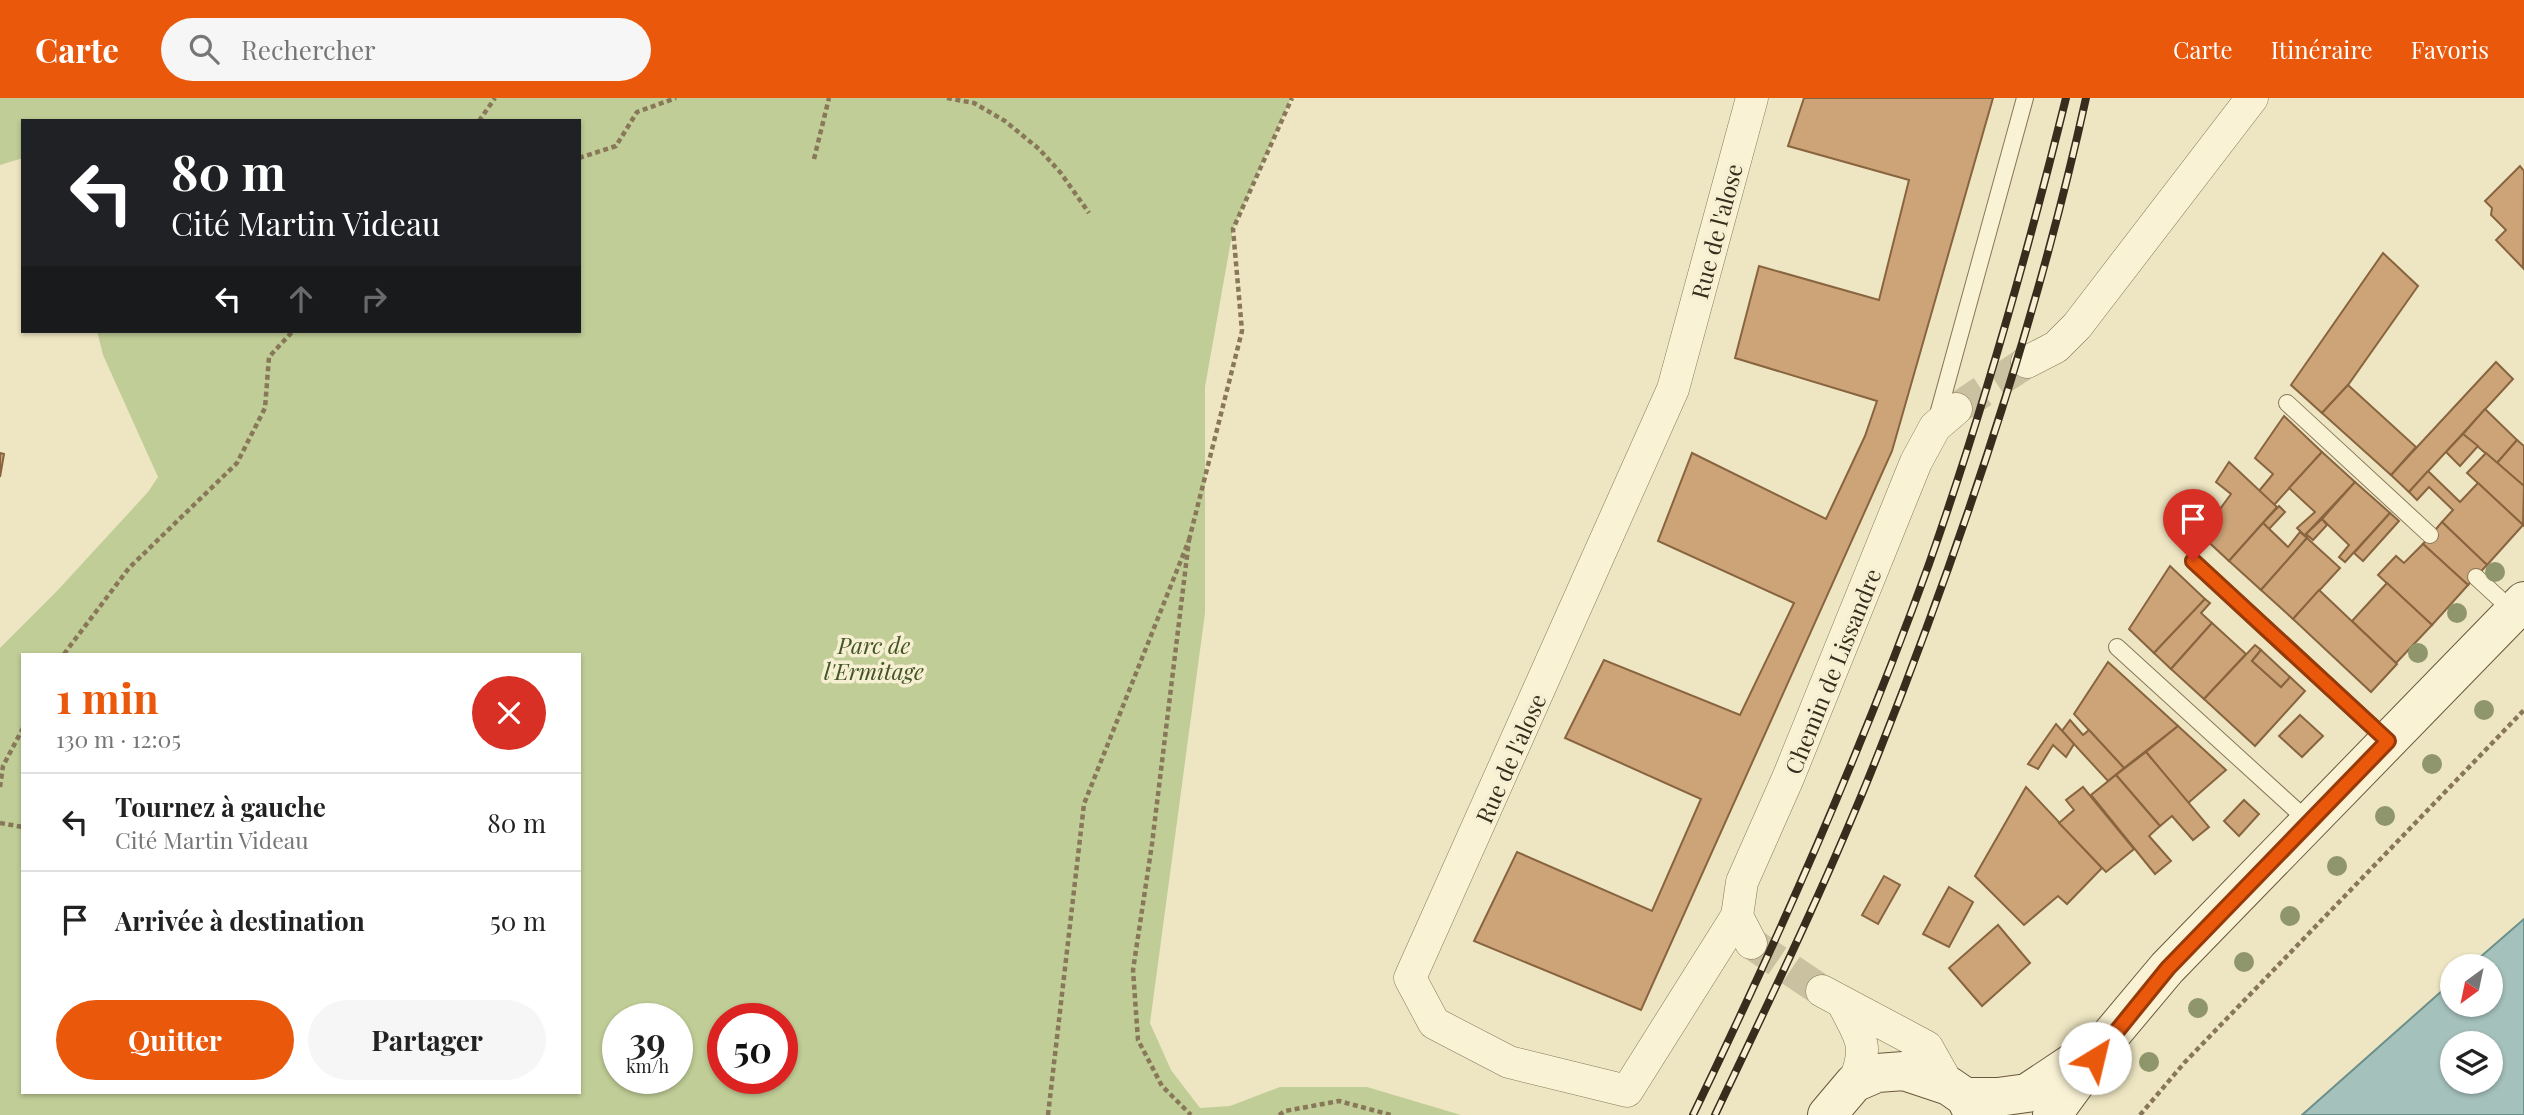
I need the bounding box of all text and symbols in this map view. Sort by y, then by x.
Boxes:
search box [161,18,651,81]
text: Carte [35,27,119,71]
icon: search [185,30,223,68]
text: Rechercher [241,32,376,67]
text: Carte [2173,33,2233,65]
text: Itinéraire [2271,33,2373,65]
text: Favoris [2411,33,2489,65]
text: 80 m [171,138,286,203]
icon: left [56,147,147,238]
street label: Rue de l'alose [1683,160,1749,302]
text: Cité Martin Videau [171,201,440,244]
icon: left [209,280,247,318]
icon: ahead [282,280,320,318]
icon: right [355,280,393,318]
pin [2163,489,2223,561]
icon: arrive [2174,500,2212,538]
street label: Chemin de Lissandre [1777,564,1887,778]
park label: Parc de l'Ermitage [824,629,924,686]
text: 1 min [56,669,159,725]
button: close [472,676,546,750]
street label: Rue de l'alose [1468,688,1552,828]
text: 130 m · 12:05 [56,723,181,754]
text: Tournez à gauche [115,789,326,824]
icon: left [56,803,94,841]
text: 80 m [487,805,546,840]
text: Cité Martin Videau [115,824,309,855]
icon: arrive [56,901,94,939]
text: Arrivée à destination [115,903,365,938]
text: 50 m [490,903,546,938]
north arrow [2440,954,2502,1017]
map controls [2440,954,2503,1094]
button: Quitter [56,1000,294,1080]
button: Partager [308,1000,546,1080]
speed limit sign: 50 [707,1003,798,1094]
text: 39 [629,1016,666,1063]
position arrow [2058,1021,2132,1095]
button: layers [2440,1031,2503,1094]
text: km/h [626,1054,669,1078]

